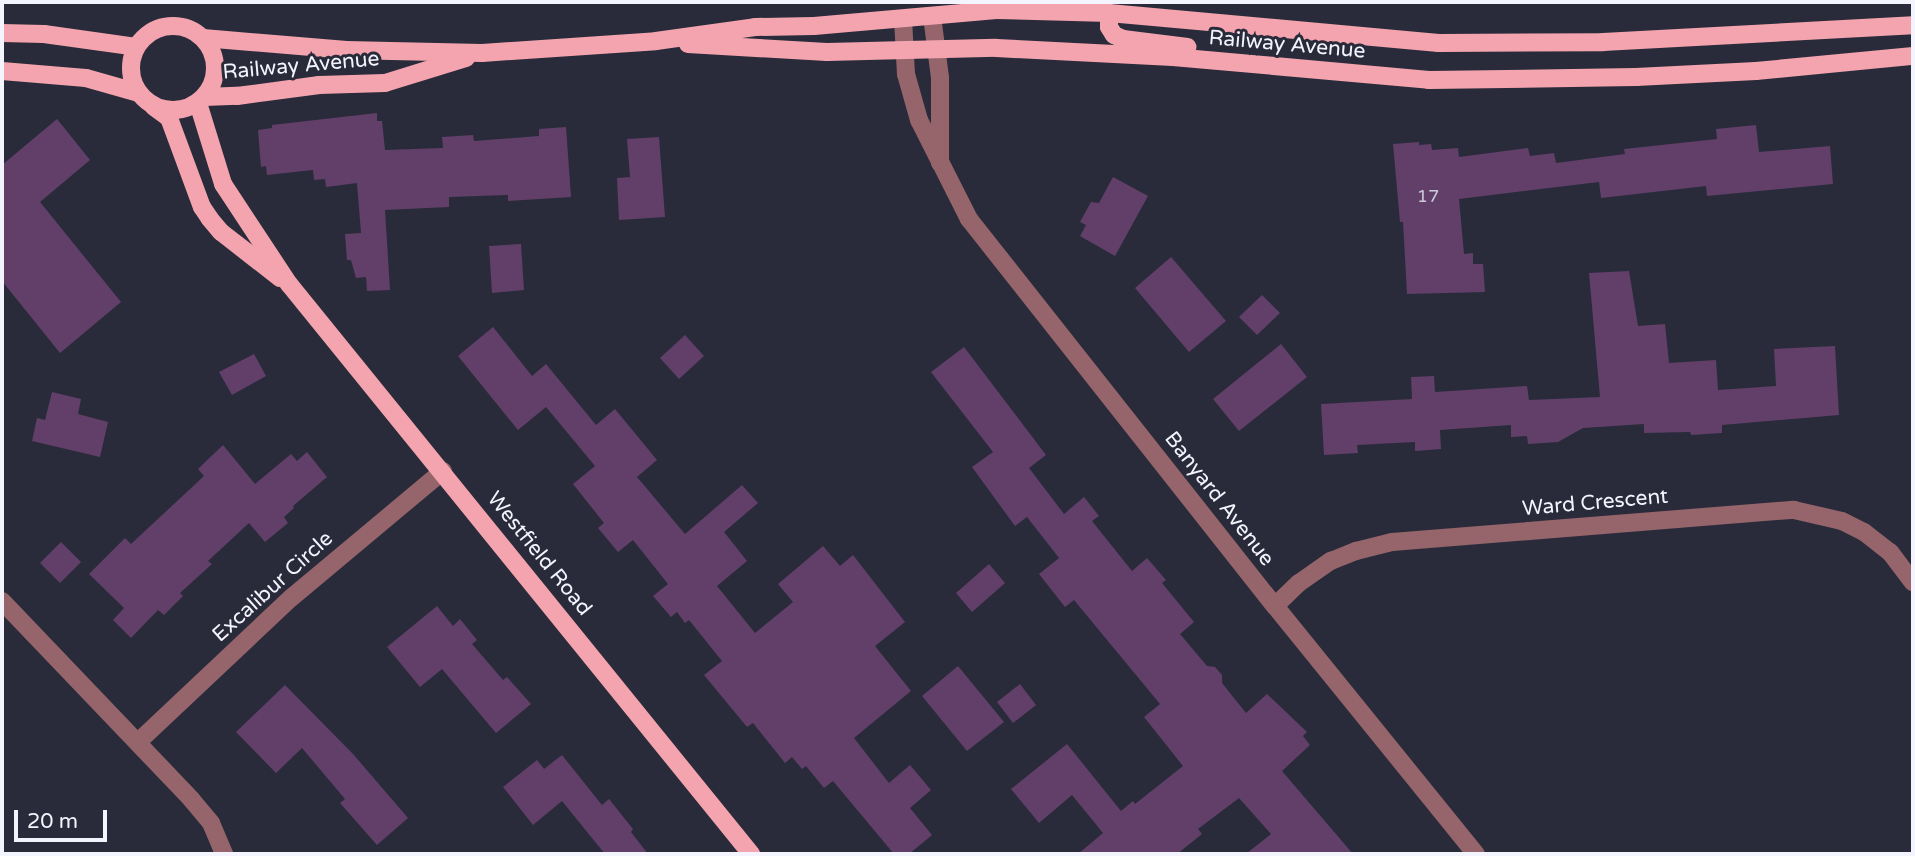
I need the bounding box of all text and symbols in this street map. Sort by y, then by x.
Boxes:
street label: Railway Avenue [1208,26,1366,64]
street label: Railway Avenue [222,47,380,85]
house number: 17 [1417,185,1439,207]
street label: Banyard Avenue [1159,427,1279,571]
street label: Ward Crescent [1521,484,1669,522]
street label: Westfield Road [481,487,597,621]
street label: Excalibur Circle [208,526,338,648]
scale bar [18,796,110,840]
text: 20 m [27,809,78,834]

